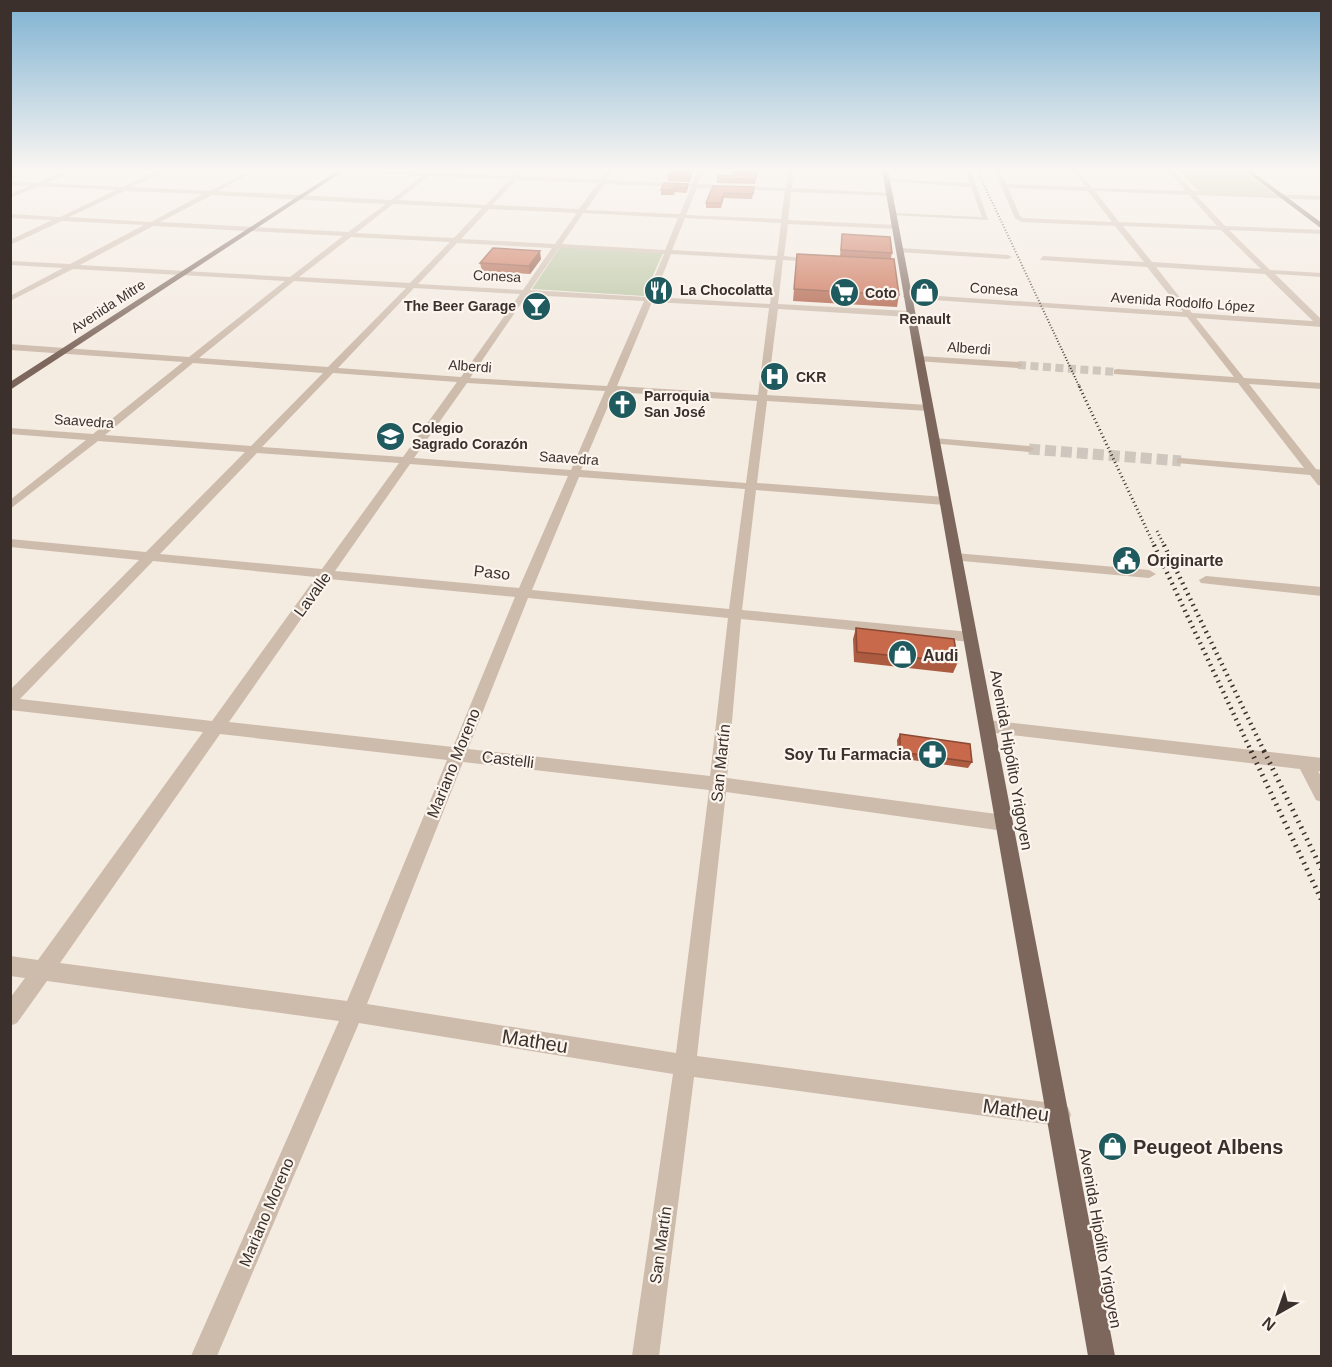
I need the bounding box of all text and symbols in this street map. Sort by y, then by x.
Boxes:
street label: Conesa [472,267,522,285]
restaurant icon: La Chocolatta [643,274,675,306]
street label: Avenida Mitre [68,276,148,336]
shop icon: Renault [909,276,941,308]
supermarket icon: Coto [828,277,860,309]
street label: Conesa [969,279,1019,299]
place label: La Chocolatta [680,282,773,298]
place label: Coto [865,285,897,301]
street label: Avenida Rodolfo López [1110,289,1256,315]
bar icon: The Beer Garage [521,290,553,322]
place label: The Beer Garage [404,298,516,314]
place label: Renault [899,311,951,327]
street label: Alberdi [947,338,991,358]
street label: Alberdi [448,356,492,376]
hospital icon: CKR [759,361,791,393]
place label: CKR [796,369,826,385]
church icon: Parroquia San José [607,388,639,420]
place label: Parroquia San José [644,388,710,420]
street label: Saavedra [54,411,115,431]
school or university icon: Colegio Sagrado Corazón [375,420,407,452]
place label: Colegio Sagrado Corazón [412,420,528,452]
street label: Saavedra [539,448,600,468]
public building icon: Originarte [1110,544,1142,576]
place label: Originarte [1147,552,1224,569]
street label: Paso [473,562,511,583]
street label: Lavalle [291,569,334,620]
shop icon: Audi [886,639,918,671]
place label: Audi [923,647,959,664]
street label: Avenida Hipólito Yrigoyen [987,669,1036,851]
street label: Mariano Moreno [424,706,483,820]
street label: San Martín [708,723,733,803]
pharmacy icon: Soy Tu Farmacia [916,738,948,770]
place label: Soy Tu Farmacia [784,746,911,763]
street label: Castelli [481,748,535,771]
street label: Matheu [500,1025,570,1057]
street label: Matheu [981,1094,1051,1126]
shop icon: Peugeot Albens [1096,1131,1128,1163]
place label: Peugeot Albens [1133,1136,1283,1158]
street label: Avenida Hipólito Yrigoyen [1076,1147,1125,1329]
street label: Mariano Moreno [236,1155,297,1269]
street label: San Martín [647,1205,674,1285]
north arrow [1248,1283,1308,1343]
text: N [1259,1314,1279,1334]

